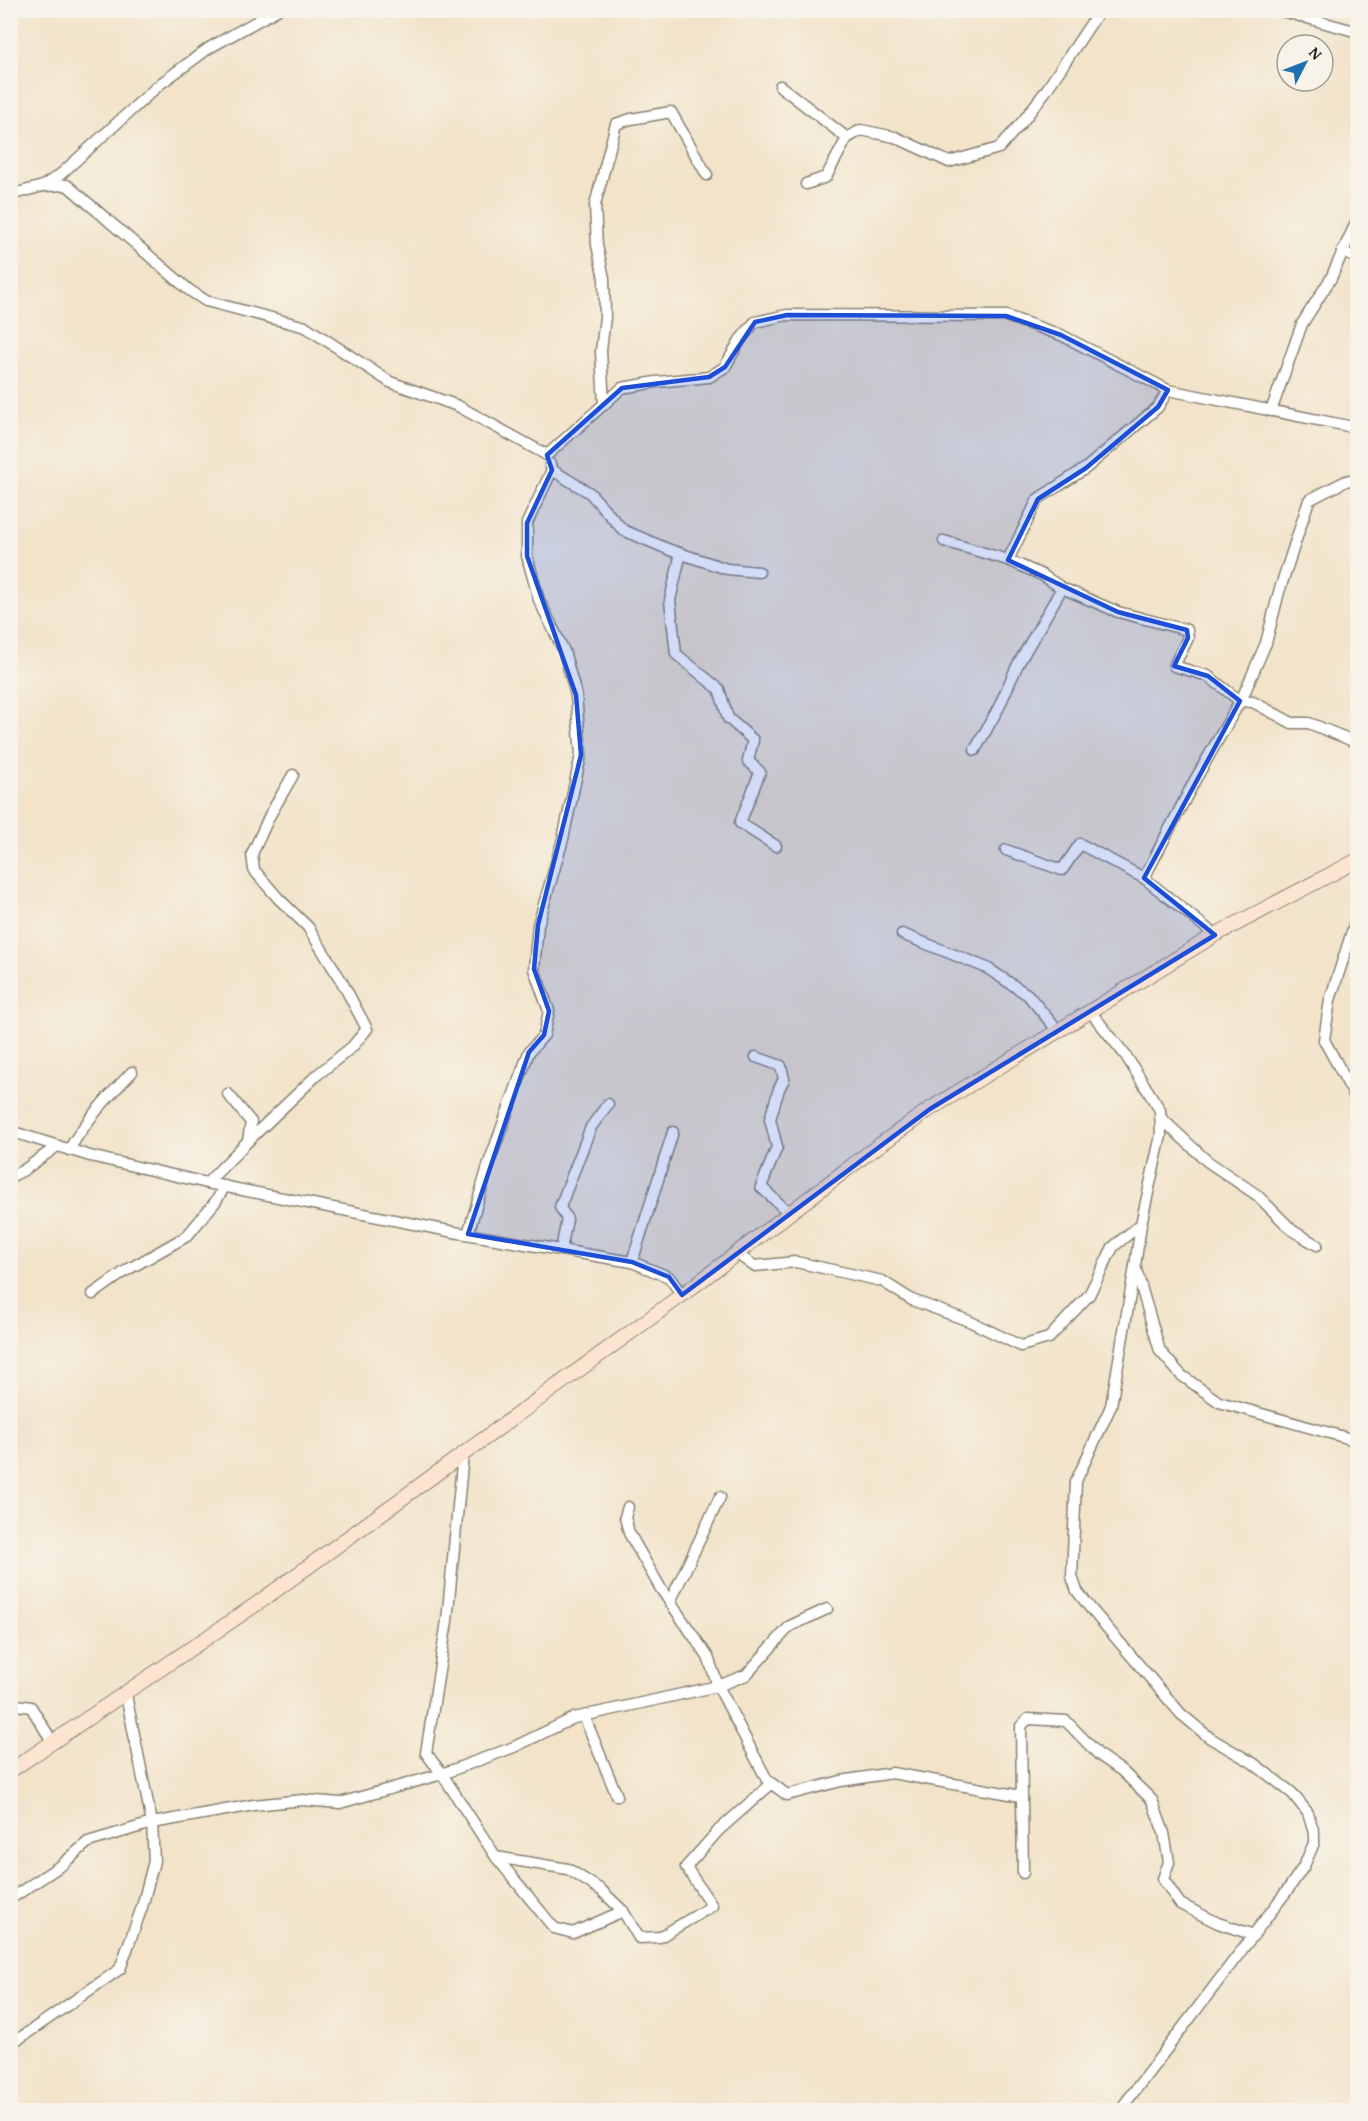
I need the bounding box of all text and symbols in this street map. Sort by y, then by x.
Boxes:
north arrow [1275,33,1335,93]
text: N [1304,41,1329,65]

